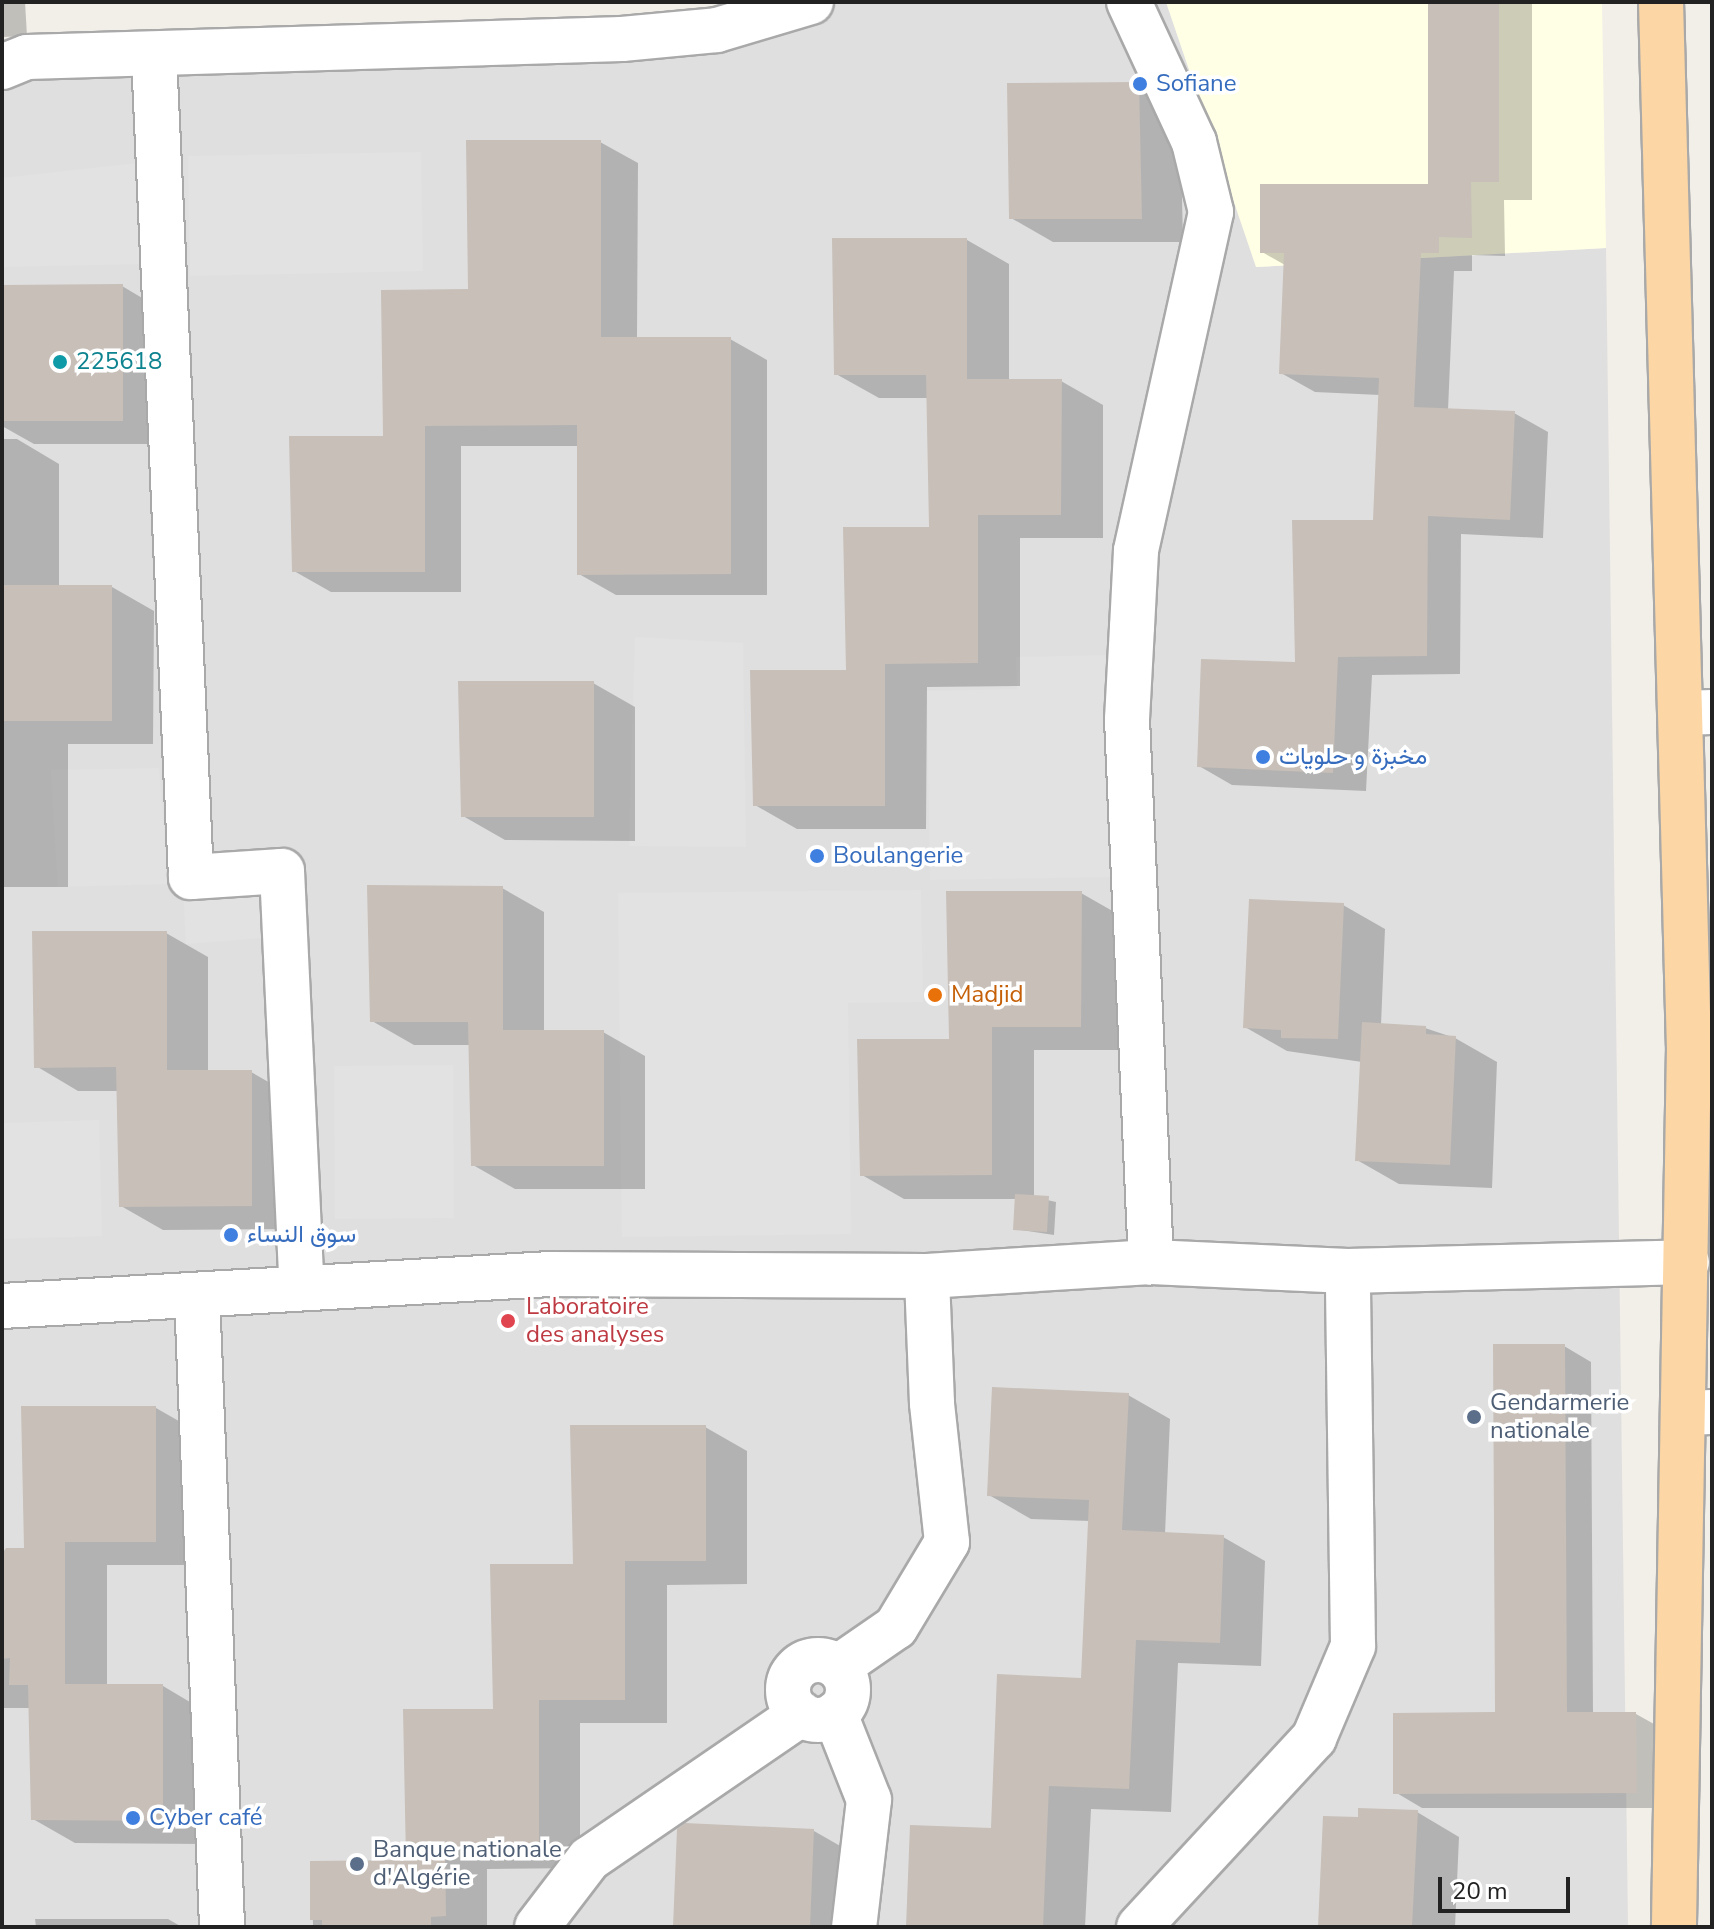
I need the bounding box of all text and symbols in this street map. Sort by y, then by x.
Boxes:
place label: Sofiane [1156,70,1237,98]
marker: Sofiane [1131,75,1149,93]
place label: 225618 [76,348,162,376]
marker: 225618 [51,353,69,371]
place label: مخبزة و حلويات [1279,743,1427,771]
marker: مخبزة و حلويات [1254,748,1272,766]
place label: Boulangerie [833,842,963,870]
marker: Boulangerie [808,847,826,865]
place label: Madjid [951,981,1023,1009]
marker: Madjid [926,986,944,1004]
place label: سوق النساء [247,1221,356,1249]
marker: سوق النساء [222,1226,240,1244]
place label: Laboratoire des analyses [526,1293,664,1349]
marker: Laboratoire des analyses [497,1310,519,1332]
place label: Gendarmerie nationale [1490,1389,1629,1445]
marker: Gendarmerie nationale [1465,1408,1483,1426]
place label: Cyber café [149,1804,263,1832]
marker: Cyber café [124,1809,142,1827]
place label: Banque nationale d'Algérie [373,1836,562,1892]
marker: Banque nationale d'Algérie [348,1855,366,1873]
scale bar [1442,1861,1574,1911]
text: 20 m [1452,1875,1508,1907]

